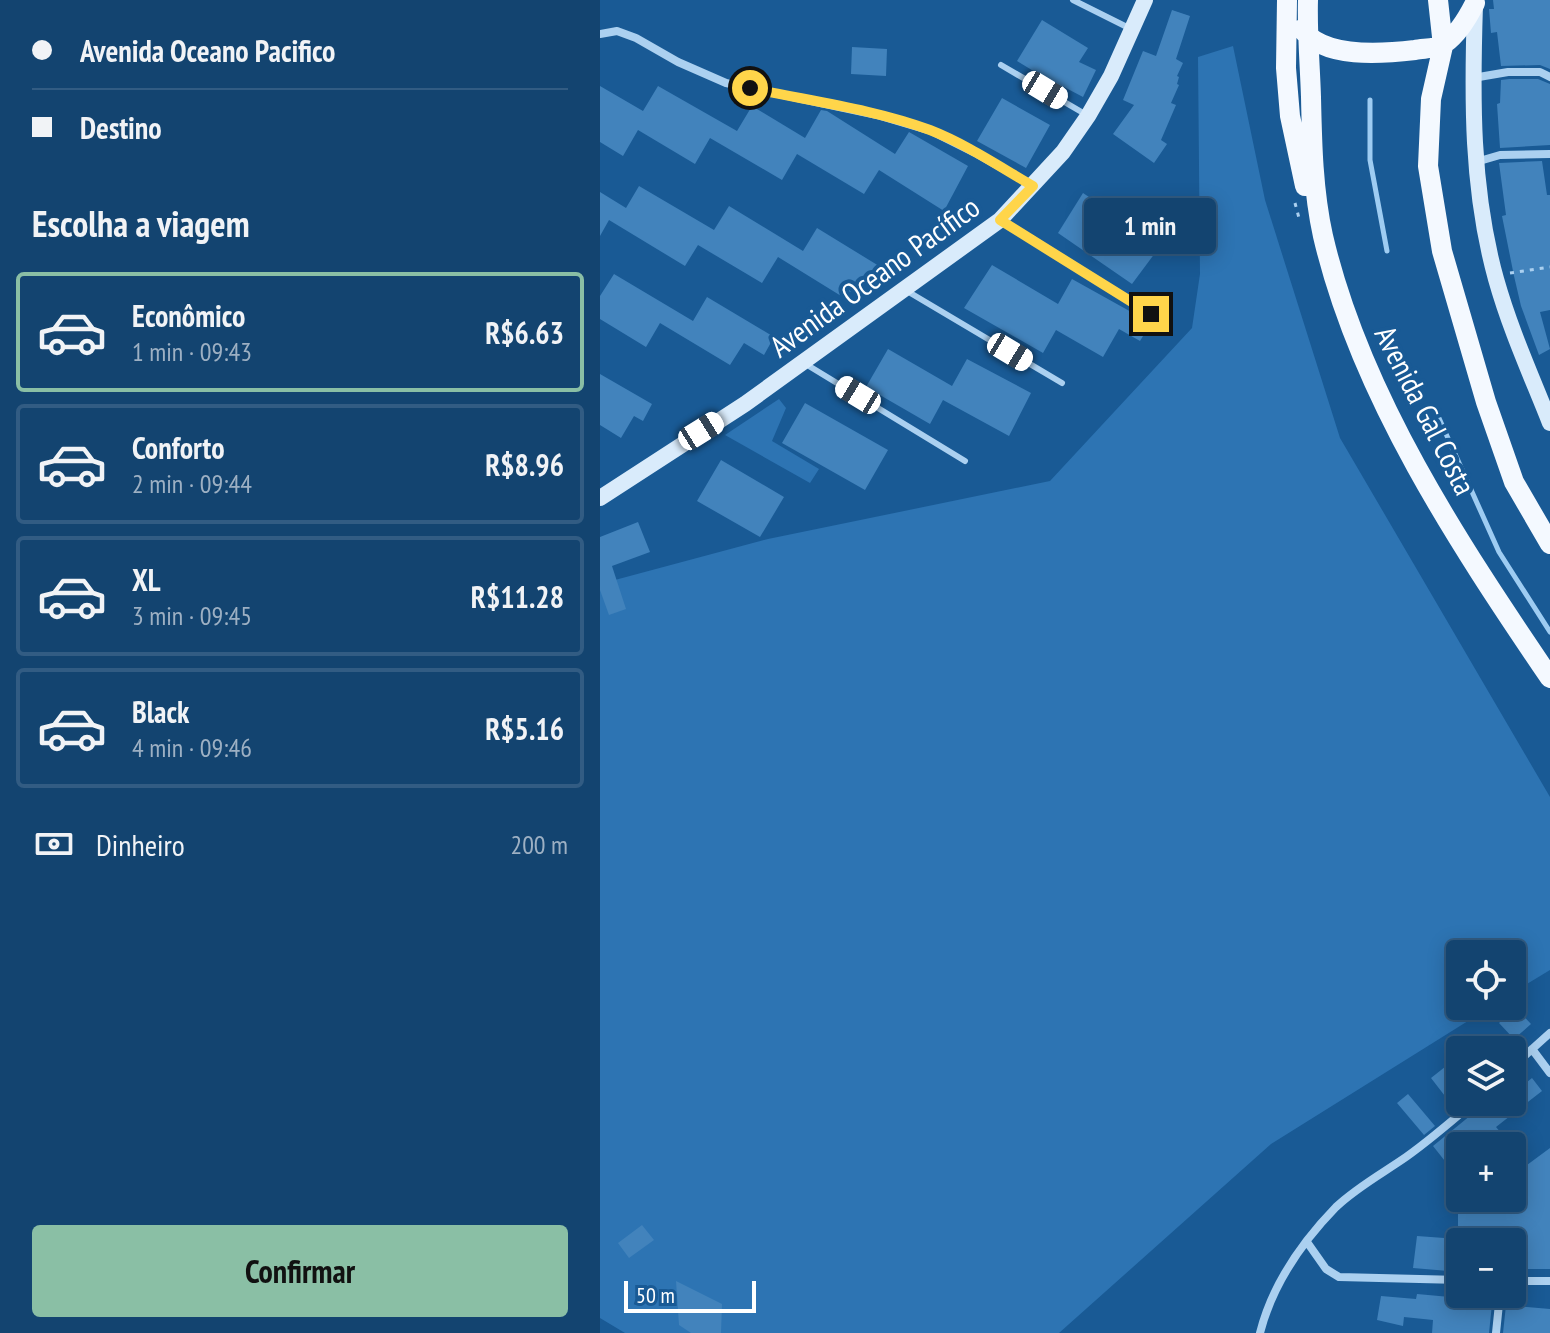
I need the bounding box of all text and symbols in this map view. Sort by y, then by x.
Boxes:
text: Avenida Oceano Pacifico [80,31,335,70]
car [1018,67,1072,113]
route start [732,70,768,106]
text: Destino [80,108,162,147]
street label: Avenida Oceano Pacífico [761,187,987,365]
callout: 1 min [1085,198,1217,254]
text: Escolha a viagem [32,200,250,247]
text: 1 min [1124,209,1176,242]
icon: car [36,296,108,368]
text: Econômico [132,296,245,335]
route end [1133,296,1169,332]
text: R$6.63 [485,313,564,352]
street label: Avenida Gal Costa [1367,319,1485,501]
car [983,329,1037,375]
text: 1 min · 09:43 [132,335,252,368]
car [831,372,885,418]
car [674,408,728,454]
icon: car [36,428,108,500]
text: Conforto [132,428,225,467]
text: R$8.96 [485,445,564,484]
text: 2 min · 09:44 [132,467,252,500]
icon: car [36,560,108,632]
text: XL [132,560,161,599]
text: R$11.28 [471,577,564,616]
text: 3 min · 09:45 [132,599,252,632]
icon: car [36,692,108,764]
text: Black [132,692,189,731]
text: R$5.16 [485,709,564,748]
text: 4 min · 09:46 [132,731,252,764]
icon: cash [32,822,76,866]
text: Dinheiro [96,825,185,864]
text: 200 m [510,828,568,861]
map controls [1446,940,1526,1308]
button: locate [1446,940,1526,1020]
button: layers [1446,1036,1526,1116]
button: + [1446,1132,1526,1212]
button: Confirmar [32,1225,568,1317]
button: − [1446,1228,1526,1308]
scale bar [624,1277,756,1313]
text: 50 m [636,1281,675,1309]

